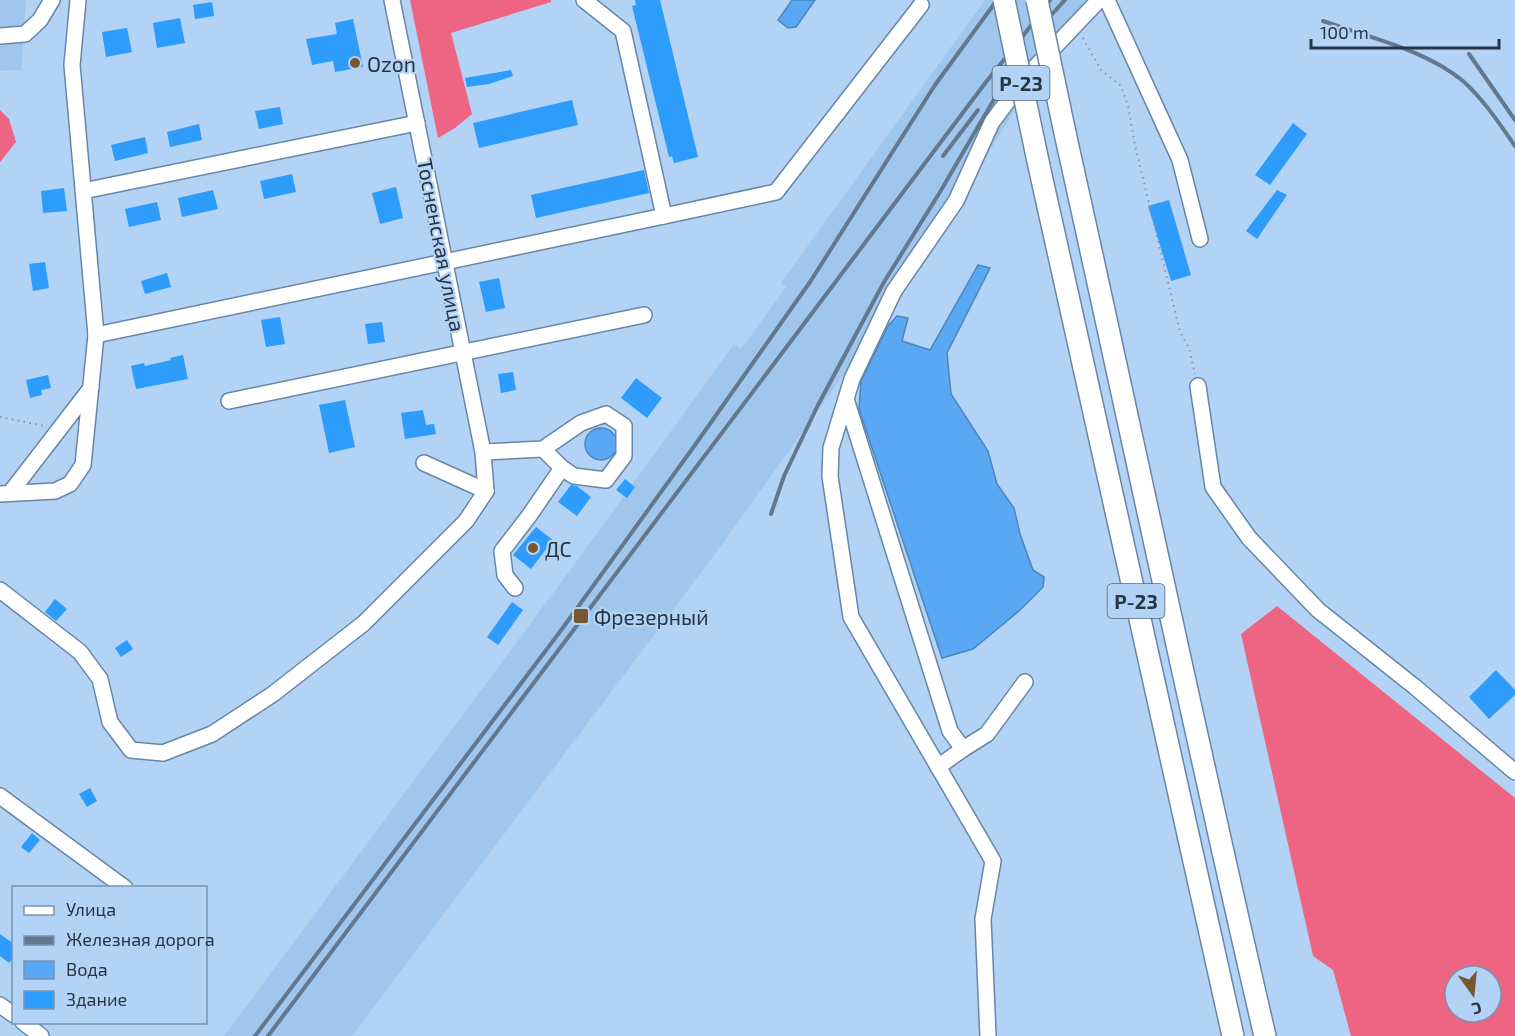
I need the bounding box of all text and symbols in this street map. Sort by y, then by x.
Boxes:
scale bar [1311,12,1498,50]
text: 100 m [1320,21,1369,43]
place label: Ozon [367,51,416,76]
marker: Ozon [348,56,362,70]
road number: Р-23 [992,66,1050,100]
street label: Тосненская улица [412,156,471,334]
place label: ДС [545,536,571,561]
marker: ДС [526,541,540,555]
road number: Р-23 [1108,584,1164,618]
place label: Фрезерный [594,604,709,629]
marker: Фрезерный [572,607,590,625]
legend [12,886,207,1024]
text: Улица [66,898,116,920]
text: Железная дорога [66,928,215,950]
text: Вода [66,958,108,980]
north arrow [1443,964,1503,1024]
text: Здание [66,988,127,1010]
text: С [1470,999,1484,1019]

